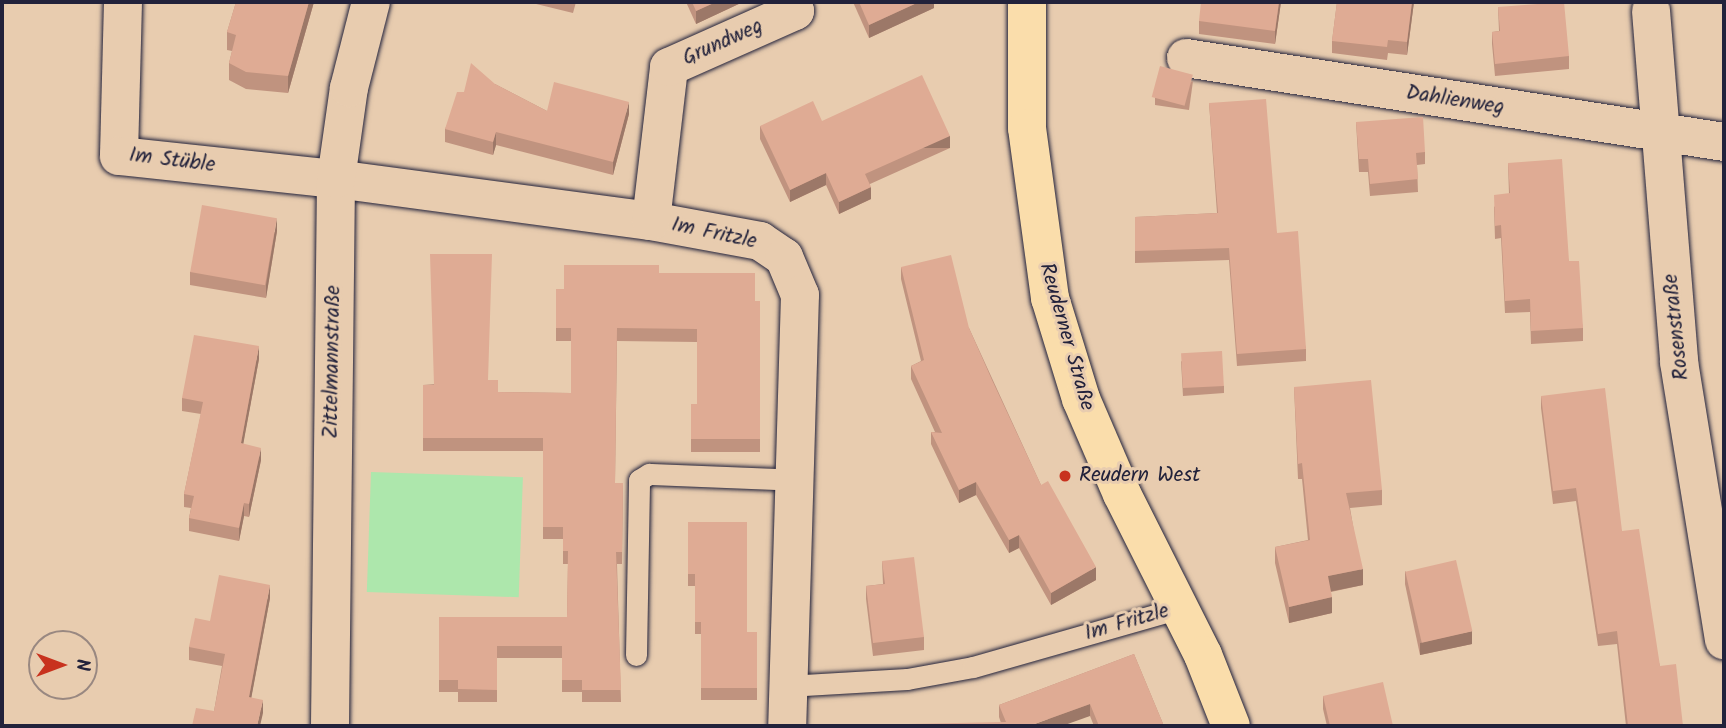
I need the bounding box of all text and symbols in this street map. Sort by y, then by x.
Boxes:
street label: Grundweg [679,14,767,72]
street label: Dahlienweg [1404,81,1506,121]
street label: Im Stüble [127,143,217,179]
street label: Im Fritzle [669,213,759,255]
street label: Reuderner Straße [1033,260,1099,414]
street label: Rosenstraße [1659,272,1695,382]
street label: Zittelmannstraße [319,285,347,439]
place label: Reudern West [1079,463,1200,489]
marker: Reudern West [1057,468,1073,484]
street label: Im Fritzle [1082,599,1172,647]
north arrow [28,630,98,700]
text: N [67,659,97,671]

